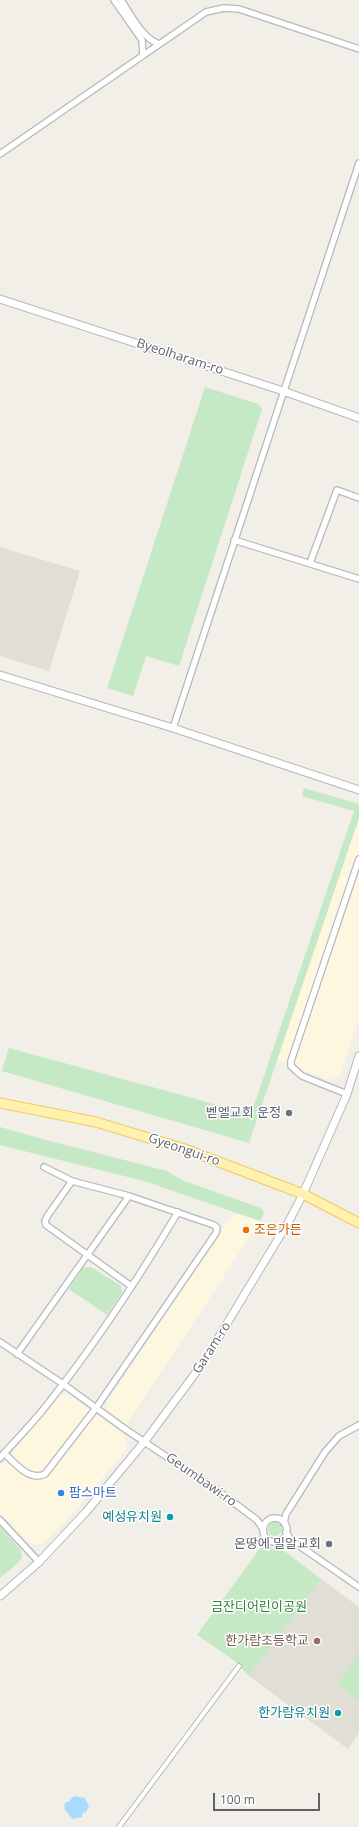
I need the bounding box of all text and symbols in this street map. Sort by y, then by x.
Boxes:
street label: Byeolharam-ro [135,336,225,378]
place label: 벧엘교회 운정 [206,1105,281,1121]
marker: 벧엘교회 운정 [284,1108,294,1118]
street label: Gyeongui-ro [146,1130,222,1170]
place label: 조은가든 [254,1222,302,1238]
marker: 조은가든 [241,1225,251,1235]
street label: Garam-ro [190,1319,234,1377]
street label: Geumbawi-ro [163,1450,239,1510]
place label: 팜스마트 [69,1485,117,1501]
marker: 팜스마트 [56,1488,66,1498]
place label: 예성유치원 [102,1509,162,1525]
marker: 예성유치원 [165,1512,175,1522]
place label: 온땅에 밀알교회 [234,1536,321,1552]
marker: 온땅에 밀알교회 [324,1539,334,1549]
park label: 금잔디어린이공원 [211,1599,307,1615]
place label: 한가람초등학교 [225,1633,309,1649]
marker: 한가람초등학교 [312,1636,322,1646]
place label: 한가람유치원 [258,1705,330,1721]
marker: 한가람유치원 [333,1708,343,1718]
scale bar [215,1785,322,1811]
text: 100 m [220,1791,255,1808]

